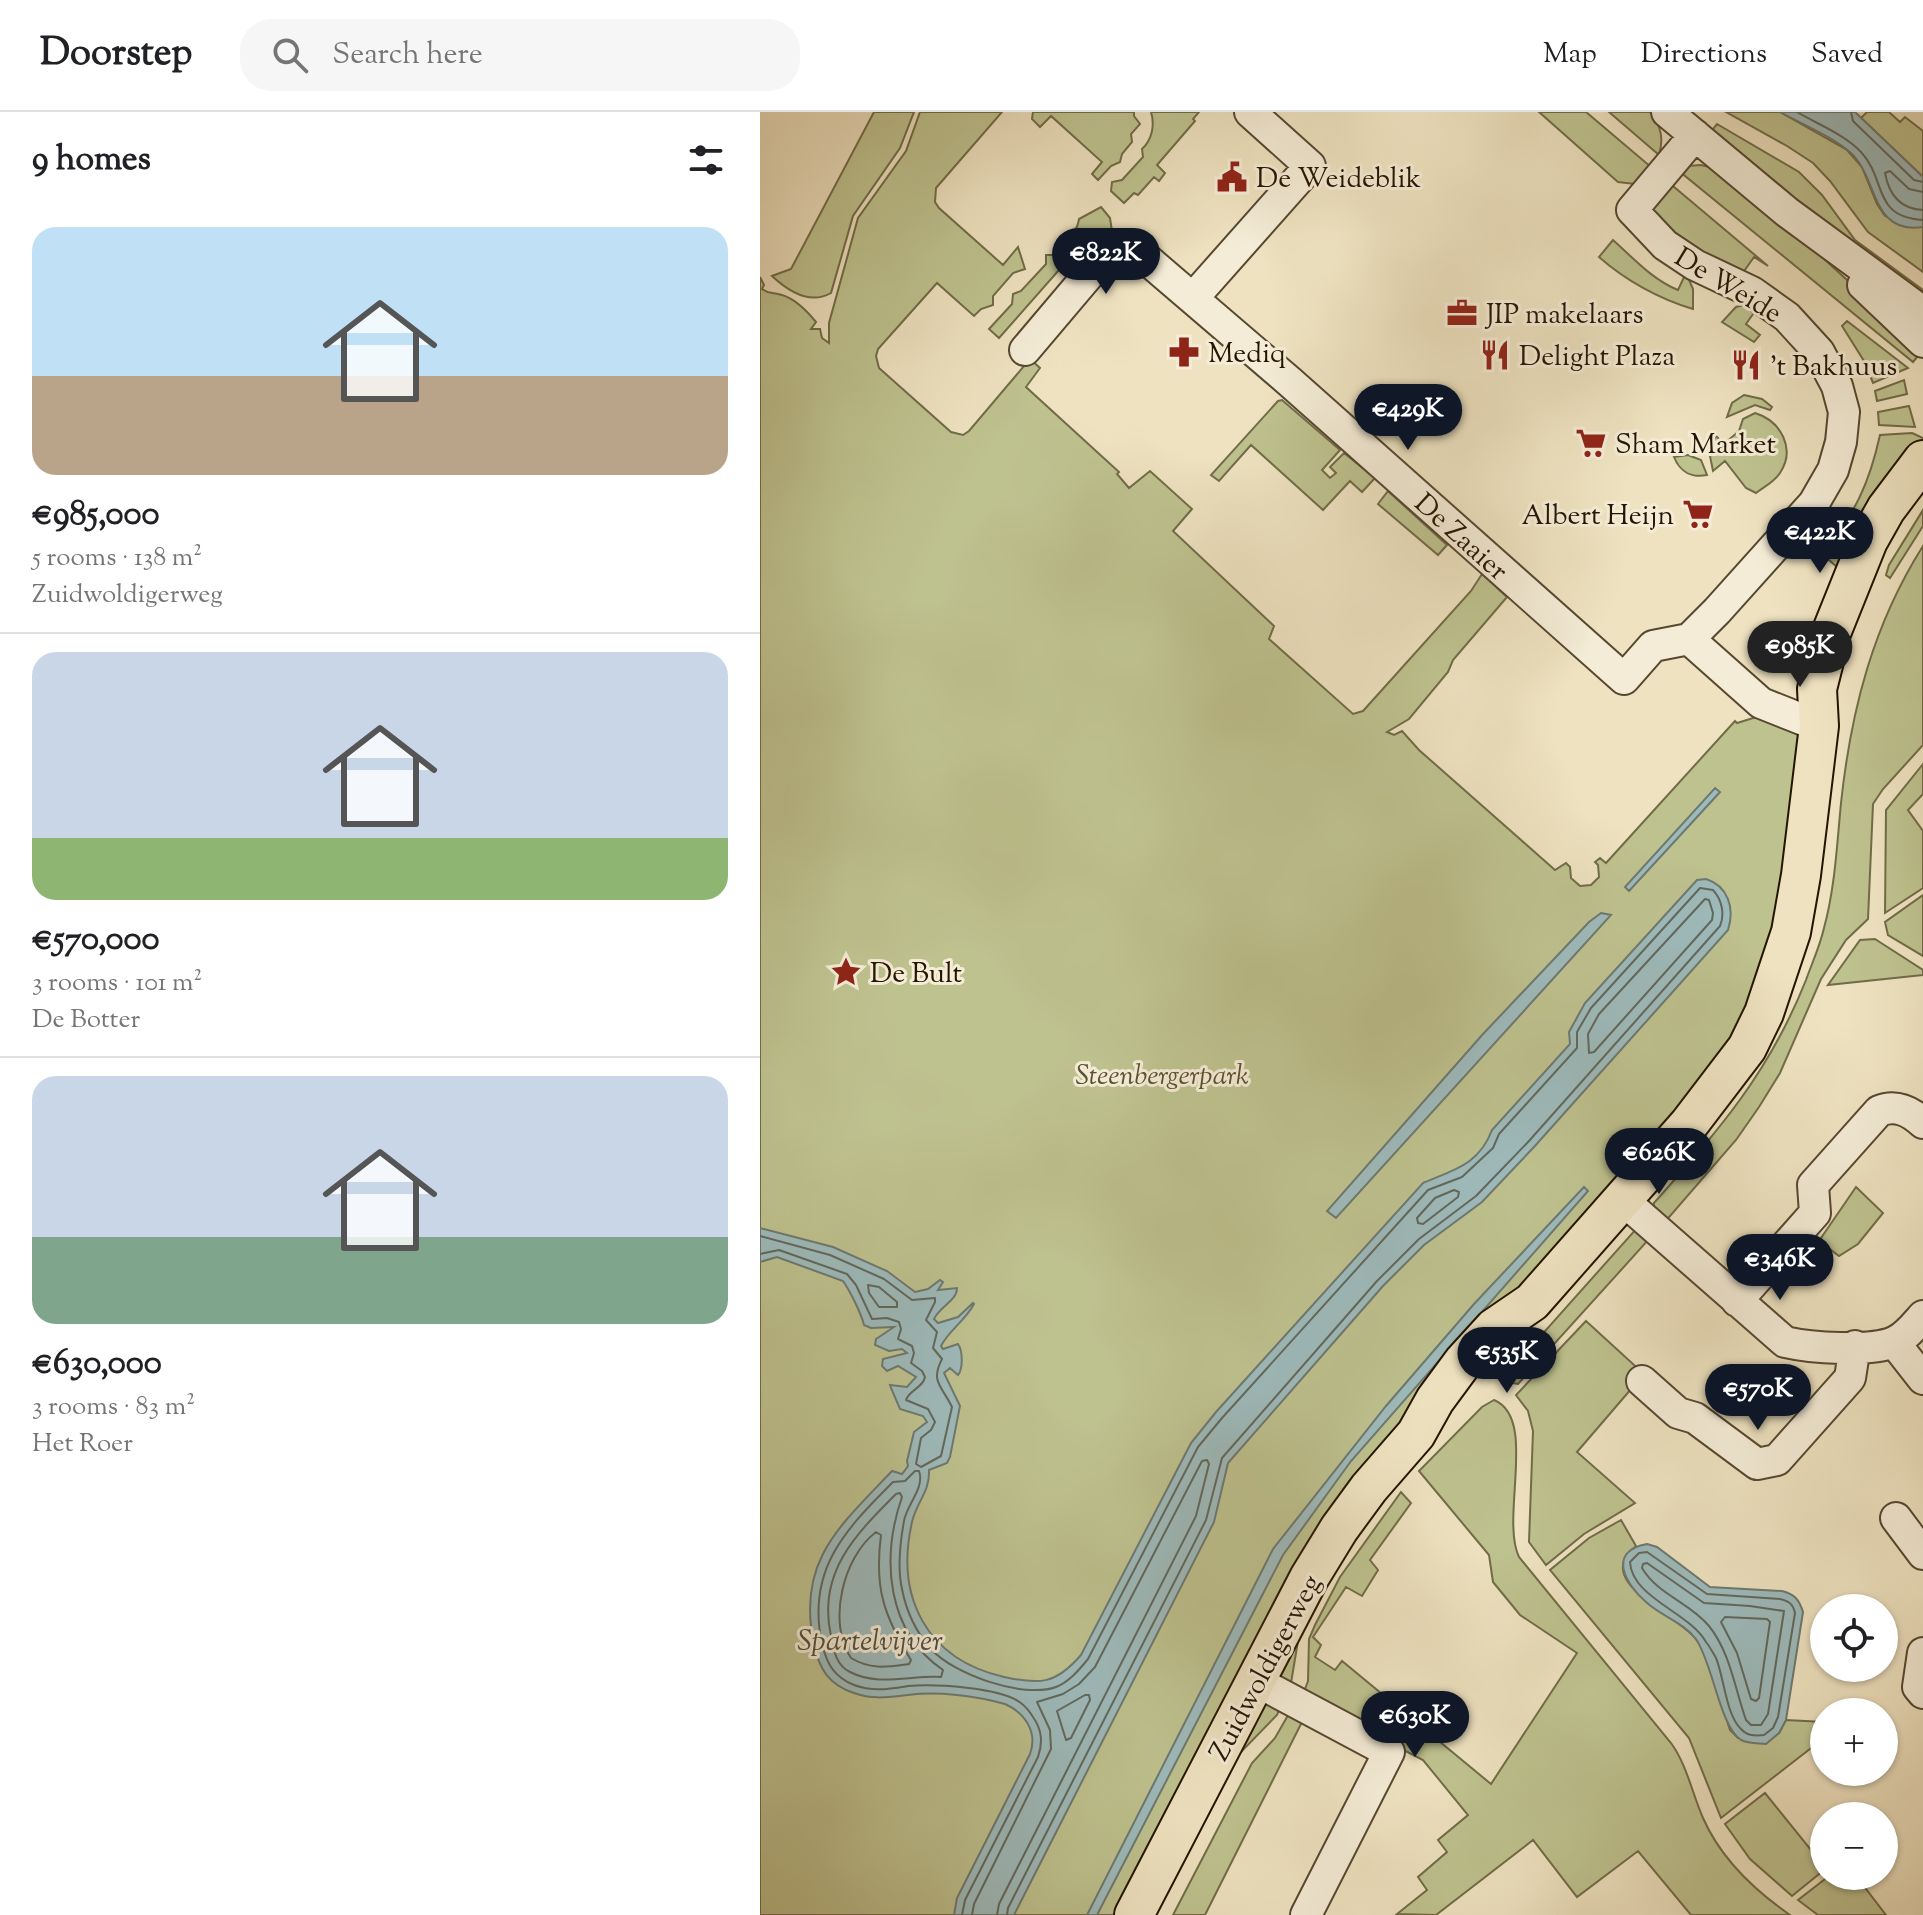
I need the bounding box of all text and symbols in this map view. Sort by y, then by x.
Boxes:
search box [240,19,800,91]
text: Doorstep [40,28,192,82]
icon: search [268,33,312,77]
text: Search here [332,34,483,77]
text: Map [1543,35,1597,75]
text: Directions [1641,35,1767,75]
text: Saved [1811,35,1883,75]
text: 9 homes [32,136,151,185]
icon: filters [684,138,728,182]
public building icon: De Weideblik [1215,160,1249,194]
place label: De Weideblik [1256,160,1421,200]
pin: €822K [1050,228,1162,296]
text: €822K [1070,235,1142,272]
street label: De Weide [1666,239,1789,334]
icon: home [308,279,452,423]
office icon: JIP makelaars [1445,296,1479,330]
place label: JIP makelaars [1484,296,1644,336]
pharmacy icon: Mediq [1167,335,1201,369]
place label: Mediq [1208,335,1286,375]
restaurant icon: Delight Plaza [1478,338,1512,372]
place label: Delight Plaza [1519,338,1675,378]
restaurant icon: 't Bakhuus [1729,348,1763,382]
place label: 't Bakhuus [1770,348,1897,388]
pin: €429K [1352,384,1464,452]
text: €429K [1372,391,1444,428]
supermarket icon: Sham Market [1574,426,1608,460]
place label: Sham Market [1615,426,1776,466]
street label: De Zaaier [1404,485,1516,592]
text: €985,000 [32,491,160,540]
place label: Albert Heijn [1521,497,1674,537]
supermarket icon: Albert Heijn [1681,497,1715,531]
pin: €422K [1764,507,1876,575]
text: €422K [1784,514,1856,551]
text: 5 rooms · 138 m² [32,540,202,577]
text: Zuidwoldigerweg [32,577,223,614]
pin: €985K [1744,621,1856,689]
text: €985K [1765,628,1835,665]
icon: home [308,704,452,848]
text: €570,000 [32,916,159,965]
place icon: De Bult [829,955,863,989]
place label: De Bult [870,955,962,995]
text: 3 rooms · 101 m² [32,965,202,1002]
text: De Botter [32,1002,140,1039]
park label: Steenbergerpark [1075,1057,1249,1097]
icon: home [308,1128,452,1272]
pin: €626K [1603,1128,1715,1196]
text: €626K [1623,1135,1695,1172]
pin: €346K [1724,1234,1836,1302]
text: €346K [1744,1241,1816,1278]
pin: €535K [1451,1327,1563,1395]
text: €535K [1475,1334,1539,1371]
text: €630,000 [32,1340,162,1389]
pin: €570K [1702,1364,1814,1432]
text: €570K [1723,1371,1793,1408]
text: 3 rooms · 83 m² [32,1389,195,1426]
text: Het Roer [32,1426,133,1463]
street label: Zuidwoldigerweg [1201,1568,1333,1769]
map controls [1810,1594,1898,1890]
button: locate [1810,1594,1898,1682]
water label: Spartelvijver [797,1621,943,1664]
pin: €630K [1359,1691,1471,1759]
text: €630K [1379,1698,1451,1735]
button: + [1810,1698,1898,1786]
button: − [1810,1802,1898,1890]

